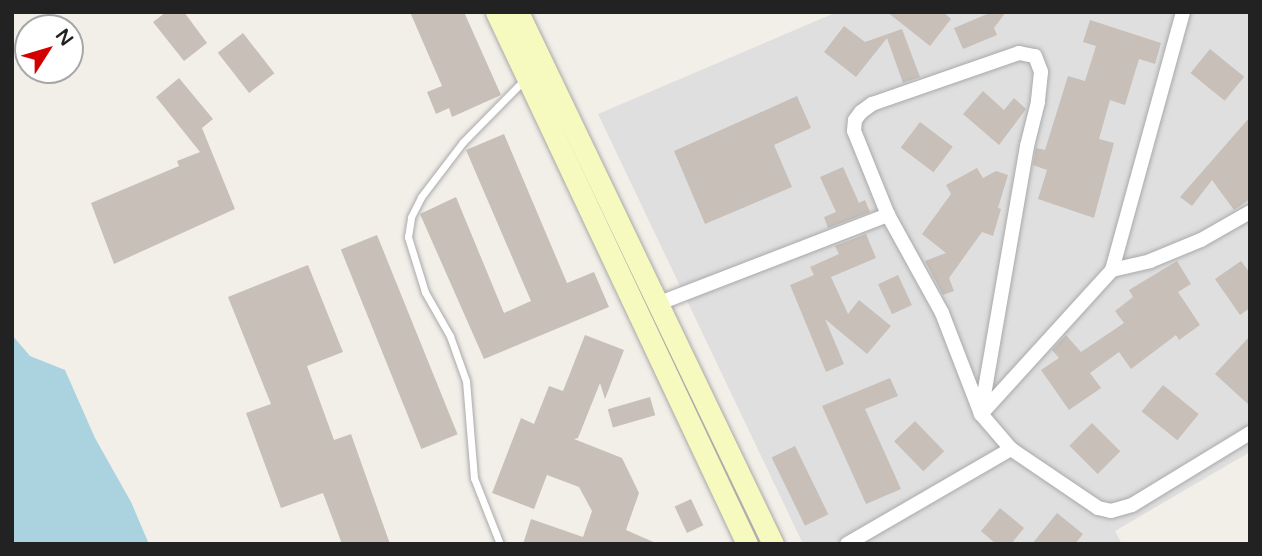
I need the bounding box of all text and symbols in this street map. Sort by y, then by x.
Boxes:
north arrow [14,14,84,84]
text: N [51,25,78,50]

